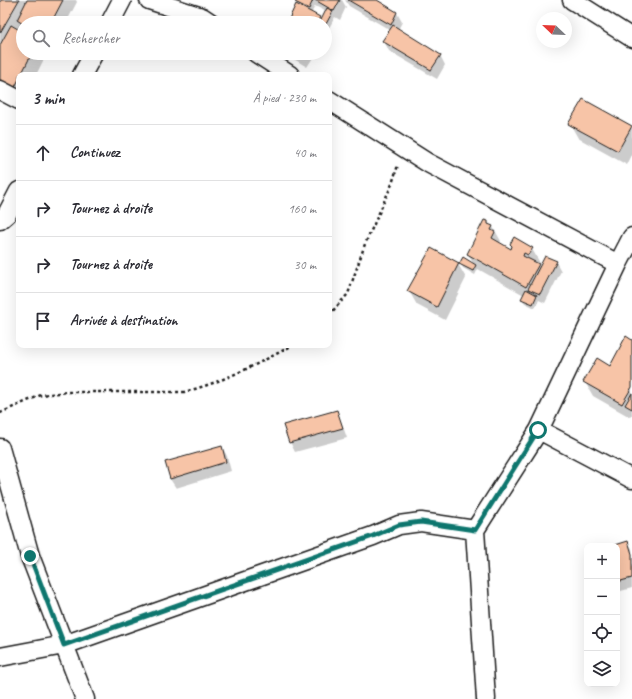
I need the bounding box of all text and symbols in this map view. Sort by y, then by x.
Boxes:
north arrow [536,12,572,48]
search box [16,16,332,60]
icon: search [30,27,52,49]
text: Rechercher [62,29,120,48]
text: 3 min [32,88,65,109]
text: À pied · 230 m [253,90,316,106]
icon: ahead [32,142,54,164]
text: Continuez [70,143,120,162]
text: 40 m [294,145,316,161]
icon: right [32,198,54,220]
text: Tournez à droite [70,199,152,218]
text: 160 m [288,201,316,217]
icon: right [32,254,54,276]
text: Tournez à droite [70,255,152,274]
text: 30 m [294,257,316,273]
icon: arrive [32,310,54,332]
text: Arrivée à destination [70,311,178,330]
route start [529,421,547,439]
map controls [584,543,620,687]
button: + [584,543,620,579]
route end [21,547,39,565]
button: − [584,579,620,615]
button: locate [584,615,620,651]
button: layers [584,651,620,687]

